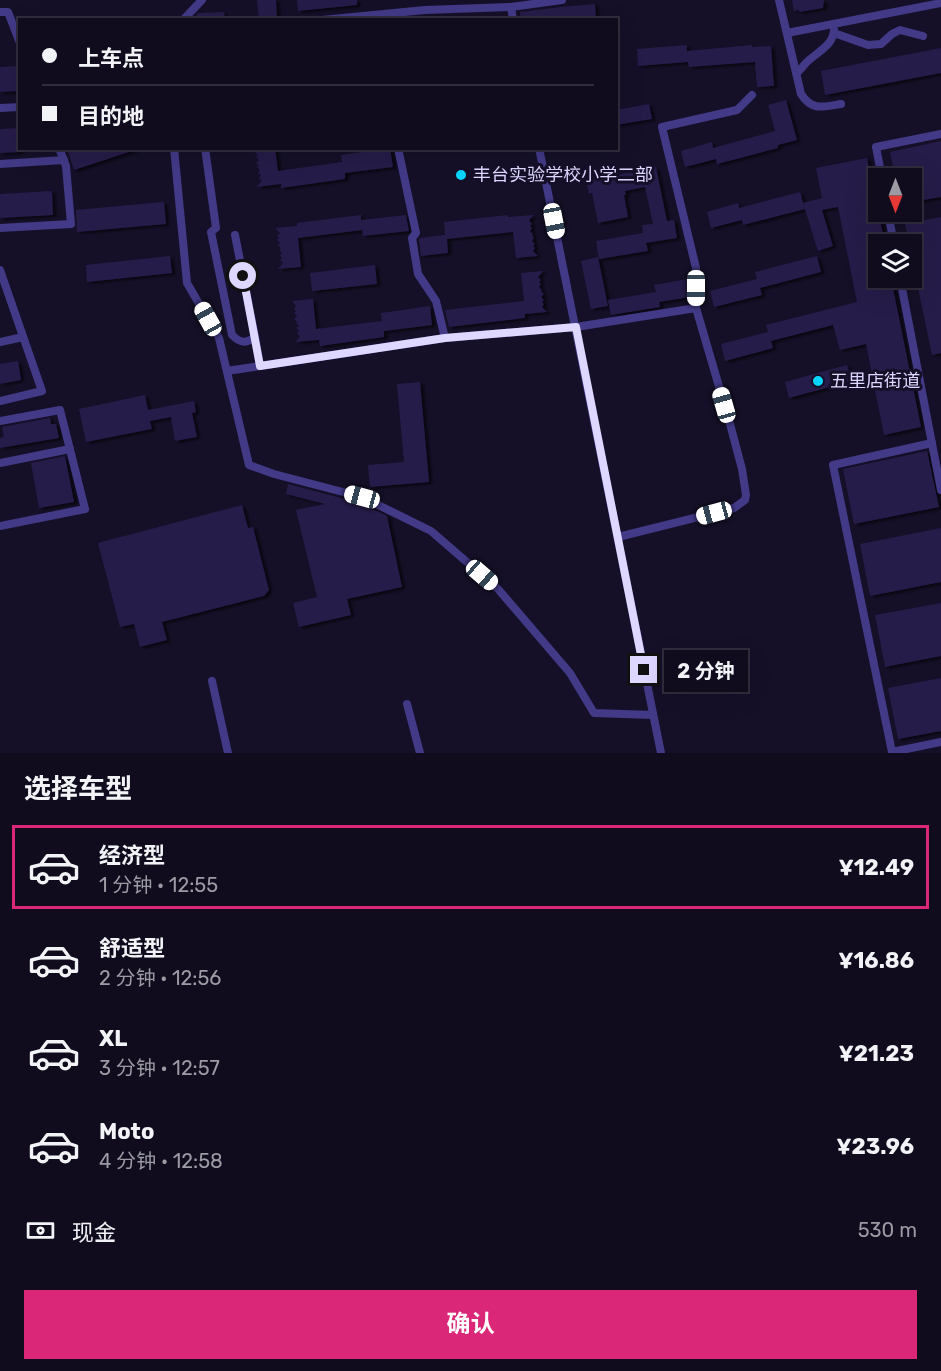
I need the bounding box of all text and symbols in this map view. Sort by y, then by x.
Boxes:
text: 上车点 [78,45,144,72]
text: 目的地 [78,103,144,130]
place label: 丰台实验学校小学二部 [473,164,653,186]
marker: 丰台实验学校小学二部 [454,168,468,182]
north arrow [868,168,922,222]
map controls [868,168,922,288]
car [542,202,566,240]
button: layers [868,234,922,288]
route start [229,262,256,289]
car [687,270,705,306]
car [191,299,225,339]
place label: 五里店街道 [830,370,920,392]
marker: 五里店街道 [811,374,825,388]
car [710,385,738,425]
car [342,484,382,510]
car [694,500,734,526]
car [463,556,501,594]
callout: 2 分钟 [665,649,749,691]
route end [630,656,657,683]
text: 2 分钟 [677,659,735,683]
text: 选择车型 [24,773,132,805]
icon: car [27,840,81,894]
text: 经济型 [99,842,165,869]
text: ¥12.49 [838,854,914,881]
text: 1 分钟 · 12:55 [99,873,218,897]
icon: car [27,933,81,987]
text: 舒适型 [99,935,165,962]
text: ¥16.86 [838,947,914,974]
text: 2 分钟 · 12:56 [99,966,221,990]
text: XL [99,1025,127,1052]
icon: car [27,1026,81,1080]
text: ¥21.23 [839,1040,914,1067]
text: 3 分钟 · 12:57 [99,1056,220,1080]
text: Moto [99,1118,154,1145]
icon: car [27,1119,81,1173]
text: ¥23.96 [836,1133,914,1160]
text: 4 分钟 · 12:58 [99,1149,223,1173]
icon: cash [24,1214,57,1247]
text: 530 m [858,1218,917,1242]
text: 现金 [72,1219,116,1246]
button: 确认 [24,1290,917,1359]

